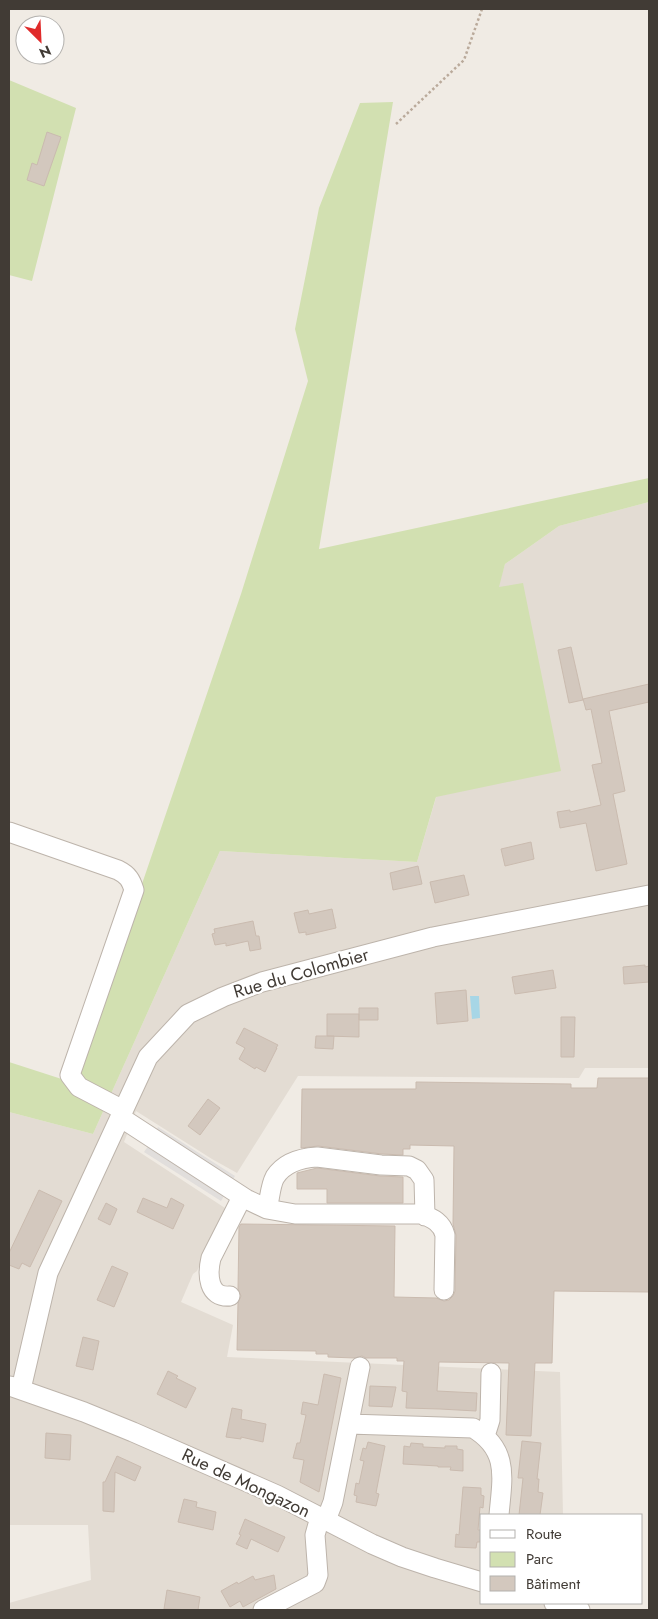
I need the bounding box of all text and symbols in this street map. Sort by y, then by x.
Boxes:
north arrow [15,15,65,65]
text: N [36,40,54,63]
street label: Rue du Colombier [230,941,373,1005]
street label: Rue de Mongazon [177,1442,315,1524]
legend [480,1514,643,1604]
text: Route [526,1523,562,1545]
text: Parc [526,1548,553,1570]
text: Bâtiment [526,1573,580,1595]

